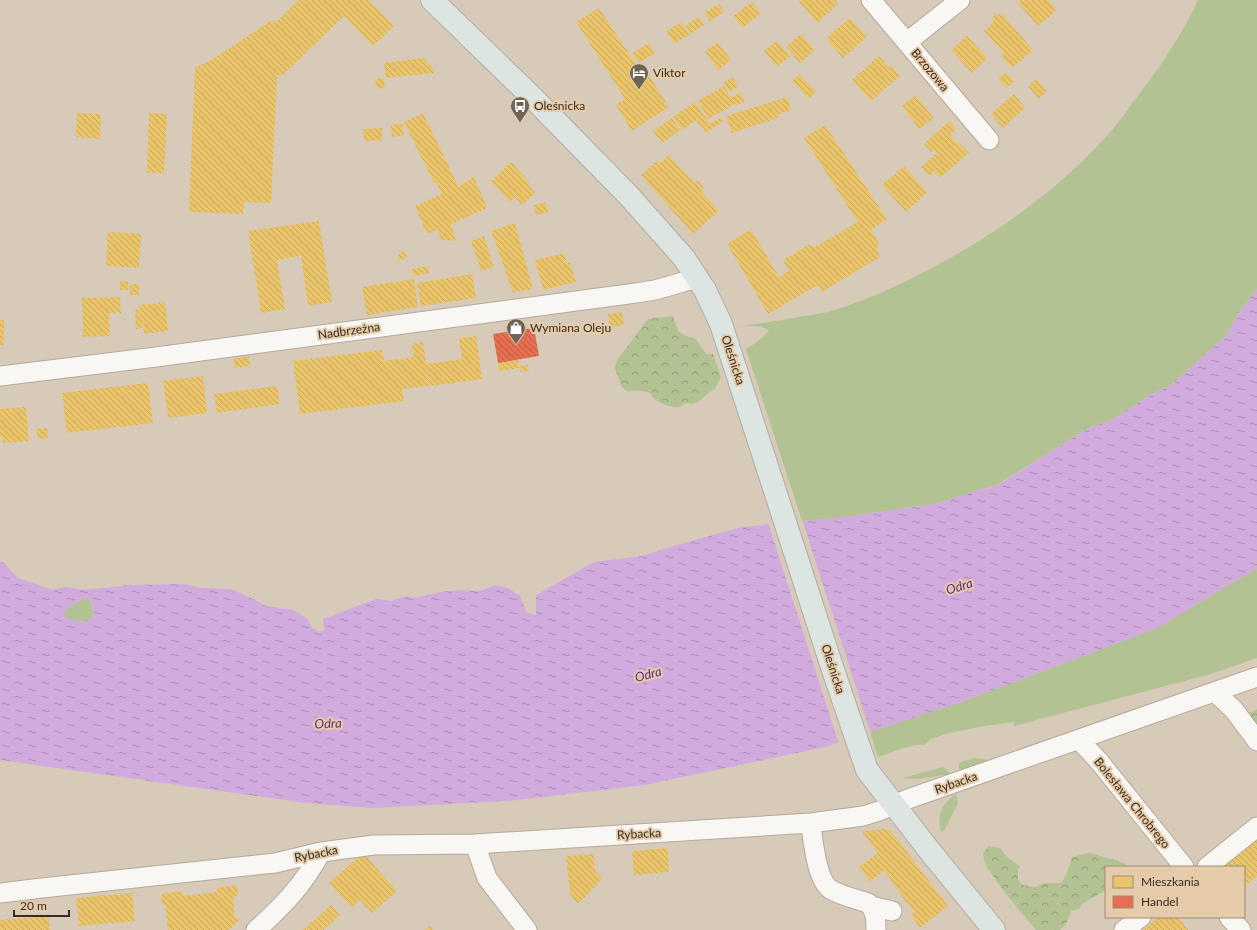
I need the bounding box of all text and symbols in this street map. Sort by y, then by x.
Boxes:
street label: Brzozowa [908,45,953,94]
hotel icon: Viktor [628,62,650,90]
place label: Viktor [653,65,686,80]
bus stop icon: Oleśnicka [509,95,531,123]
place label: Oleśnicka [534,98,585,113]
shop icon: Wymiana Oleju [505,317,527,345]
street label: Nadbrzeżna [317,319,381,342]
place label: Wymiana Oleju [530,320,611,335]
street label: Oleśnicka [718,333,749,387]
water label: Odra [944,574,975,598]
street label: Oleśnicka [818,642,849,696]
water label: Odra [633,663,664,685]
water label: Odra [314,715,342,731]
street label: Bolesława Chrobrego [1091,754,1174,851]
street label: Rybacka [933,768,979,797]
street label: Rybacka [617,825,661,842]
street label: Rybacka [293,842,339,865]
legend [1105,866,1245,918]
text: Mieszkania [1141,874,1200,889]
scale bar [14,892,69,918]
text: Handel [1141,894,1179,909]
text: 20 m [20,898,47,913]

